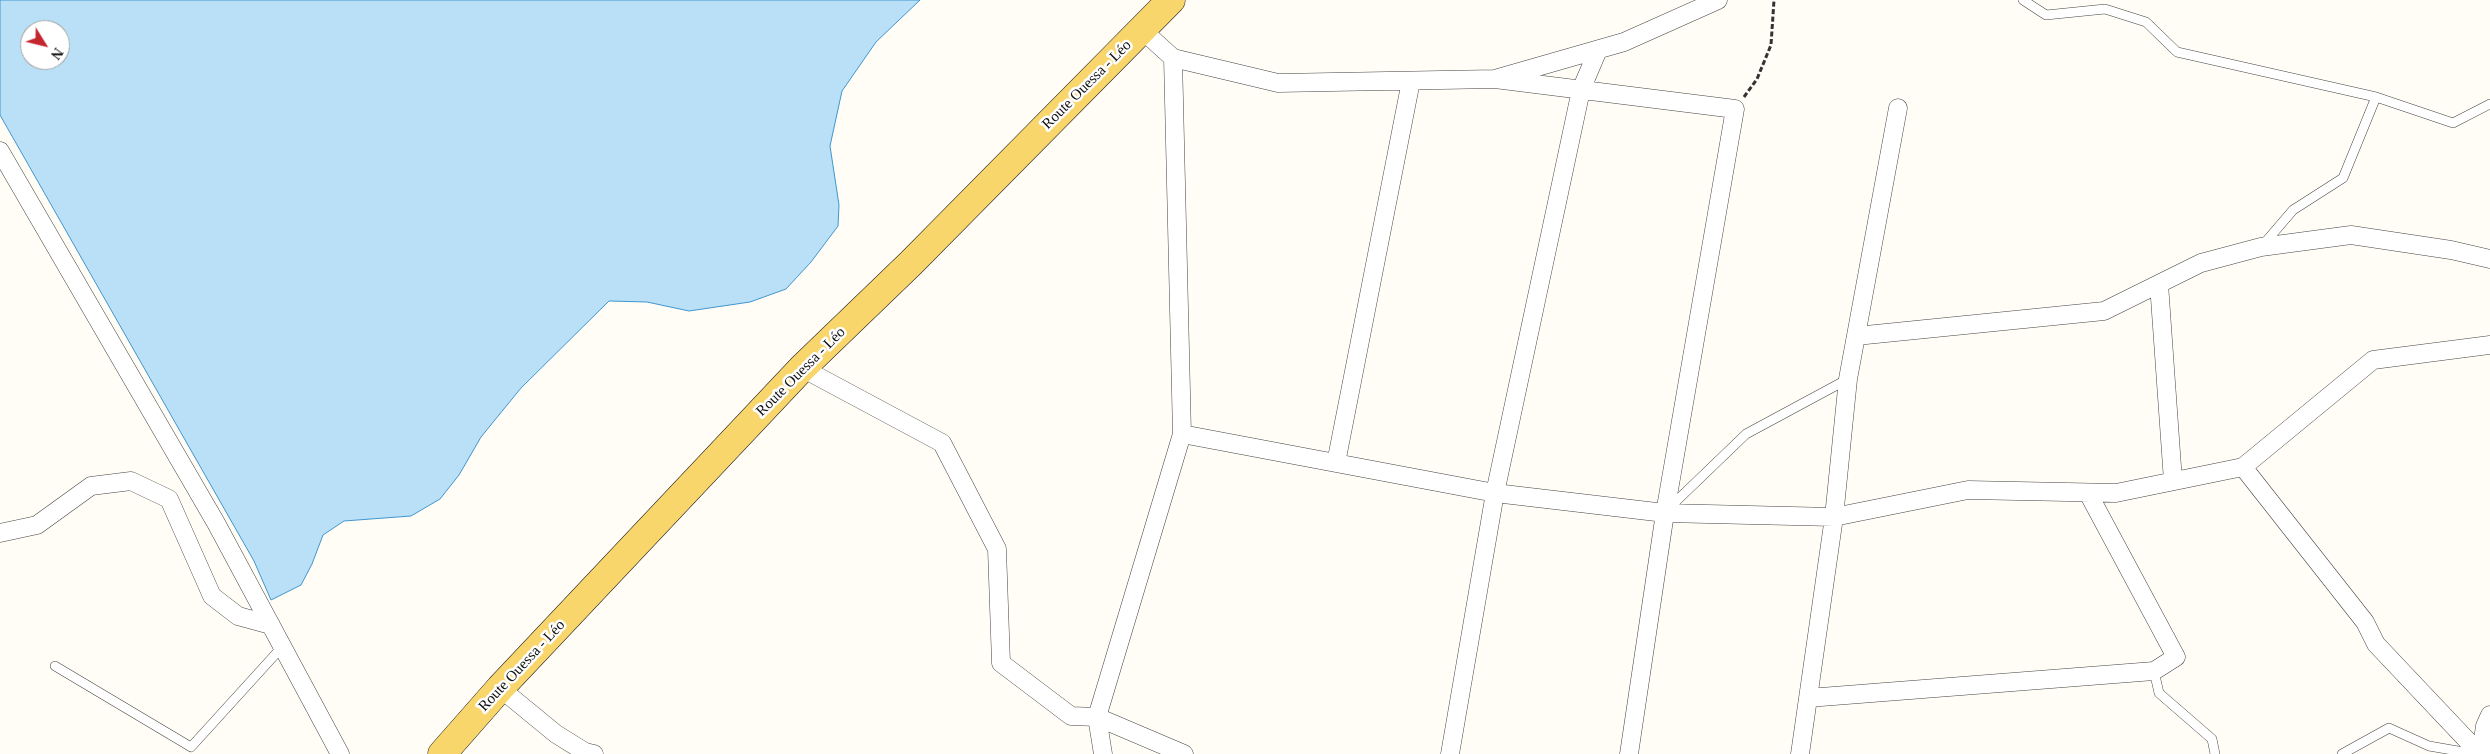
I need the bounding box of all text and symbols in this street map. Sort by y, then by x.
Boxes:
north arrow [20,20,70,70]
street label: Route Ouessa - Léo [1039,37,1135,133]
text: N [48,45,66,62]
street label: Route Ouessa - Léo [753,324,849,420]
street label: Route Ouessa - Léo [475,616,569,716]

